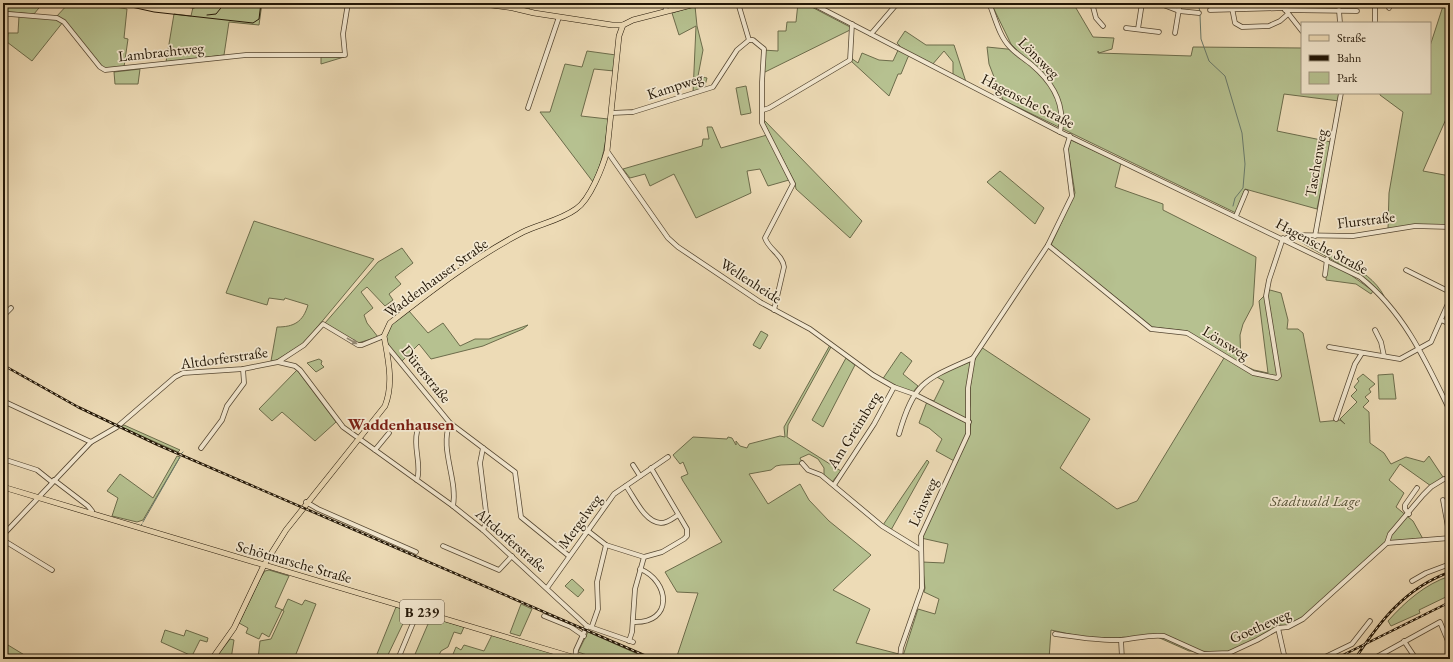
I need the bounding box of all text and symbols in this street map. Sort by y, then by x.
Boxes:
legend [1301,22,1431,94]
text: Straße [1337,30,1366,46]
street label: Lönsweg [1015,33,1065,83]
street label: Lambrachtweg [117,38,205,65]
text: Bahn [1337,50,1362,66]
street label: Kampweg [644,67,706,103]
street label: Hagensche Straße [978,69,1078,132]
text: Park [1337,70,1358,86]
street label: Taschenweg [1300,127,1331,198]
street label: Flurstraße [1336,207,1396,232]
street label: Hagensche Straße [1273,213,1372,278]
street label: Waddenhauser Straße [380,234,491,322]
street label: Wellenheide [717,254,786,308]
street label: Lönsweg [1199,321,1254,364]
one-way arrow [347,337,357,345]
street label: Dürerstraße [397,341,456,407]
street label: Altdorferstraße [178,342,269,373]
street label: Am Greimberg [822,387,885,473]
district label: Waddenhausen [347,413,455,435]
street label: Lönsweg [903,474,942,529]
street label: Mergelweg [554,490,606,552]
park label: Stadtwald Lage [1269,491,1361,510]
street label: Altdorferstraße [471,503,551,576]
street label: Schötmarsche Straße [234,536,354,587]
road number: B 239 [400,600,444,624]
street label: Goetheweg [1226,604,1294,647]

